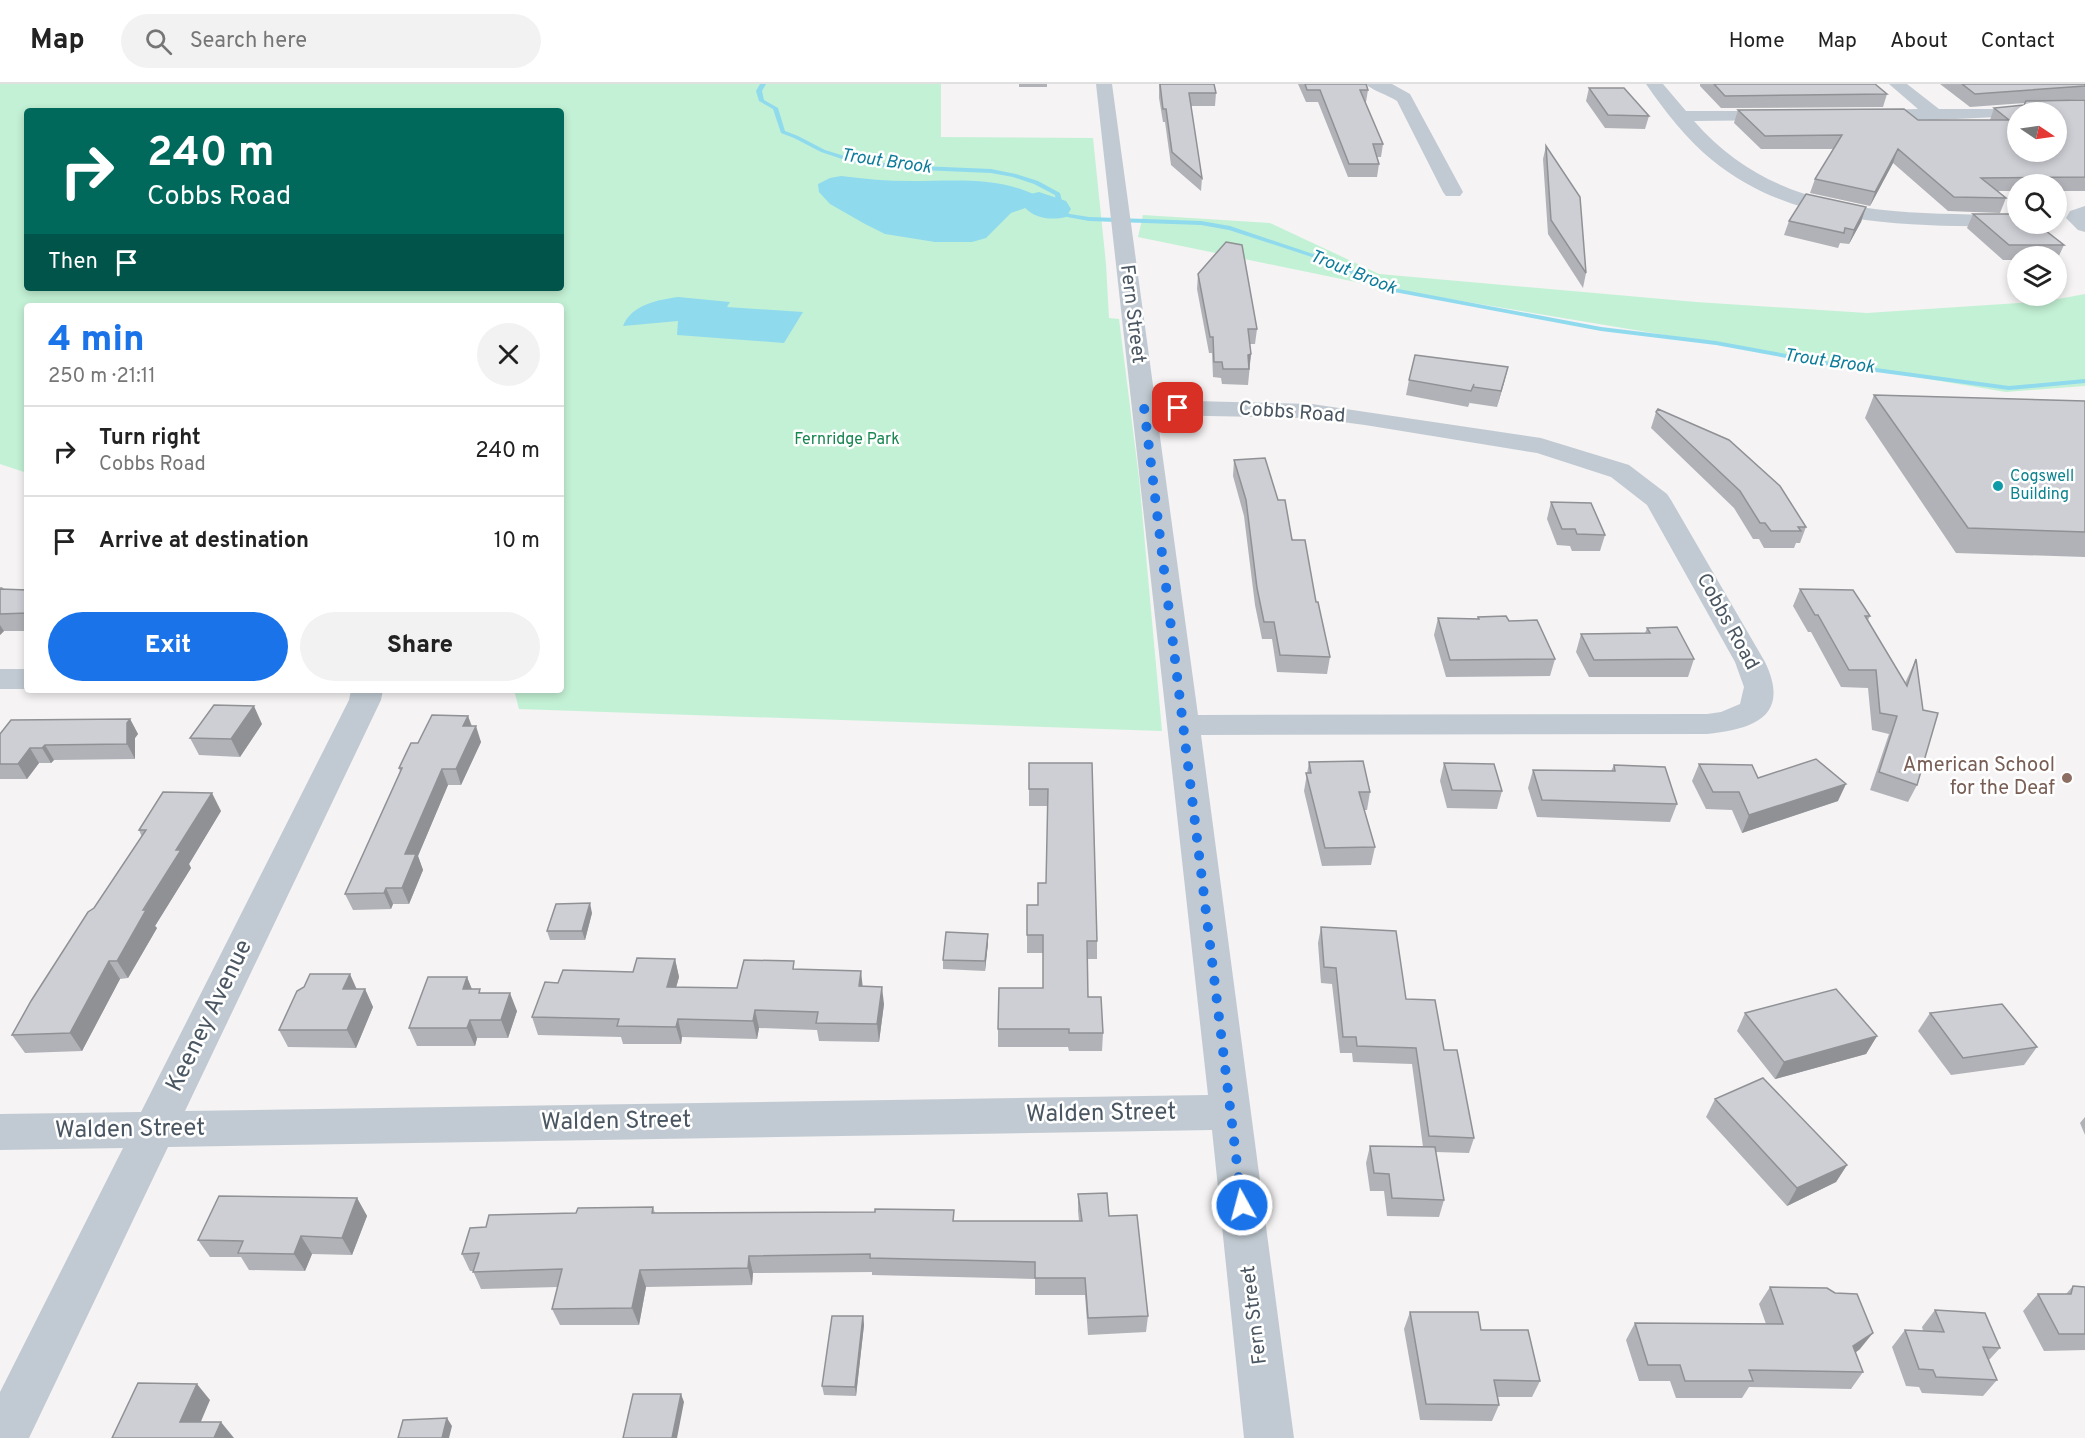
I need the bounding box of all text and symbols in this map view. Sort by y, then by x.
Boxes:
search box [121,14,541,68]
text: Map [30,23,85,59]
icon: search [142,25,175,58]
text: Search here [190,28,307,55]
text: Home [1729,28,1785,55]
text: Map [1818,28,1857,55]
text: About [1890,28,1948,55]
text: Contact [1981,28,2055,55]
north arrow [2007,102,2067,162]
map controls [2007,102,2067,306]
text: 240 m [147,128,275,181]
icon: right [48,132,126,210]
water label: Trout Brook [839,144,934,180]
button: search [2007,174,2067,234]
text: Cobbs Road [147,180,291,214]
water label: Trout Brook [1306,245,1400,301]
icon: arrive [110,246,143,279]
button: layers [2007,246,2067,306]
text: Then [48,249,98,276]
street label: Fern Street [1113,263,1151,365]
text: 4 min [48,318,145,364]
button: close [477,323,540,386]
water label: Trout Brook [1782,344,1877,380]
text: 250 m · 21:11 [48,364,156,390]
pin [1152,382,1203,433]
icon: arrive [1161,391,1194,424]
street label: Cobbs Road [1238,396,1346,430]
text: Turn right [99,425,201,452]
park label: Fernridge Park [794,430,900,450]
icon: right [48,435,81,468]
text: 240 m [475,438,540,465]
text: Cobbs Road [99,452,206,478]
place label: Cogswell Building [2010,467,2074,505]
marker: Cogswell Building [1991,479,2005,493]
icon: arrive [48,525,81,558]
text: Arrive at destination [99,528,309,555]
text: 10 m [494,528,540,555]
street label: Cobbs Road [1690,569,1764,675]
button: Exit [48,612,288,681]
button: Share [300,612,540,681]
place label: American School for the Deaf [1903,753,2055,802]
marker: American School for the Deaf [2060,771,2074,785]
street label: Keeney Avenue [160,935,260,1097]
street label: Walden Street [1026,1098,1176,1130]
street label: Walden Street [541,1106,691,1138]
street label: Walden Street [55,1114,205,1146]
position arrow [1210,1173,1274,1237]
street label: Fern Street [1236,1264,1274,1366]

